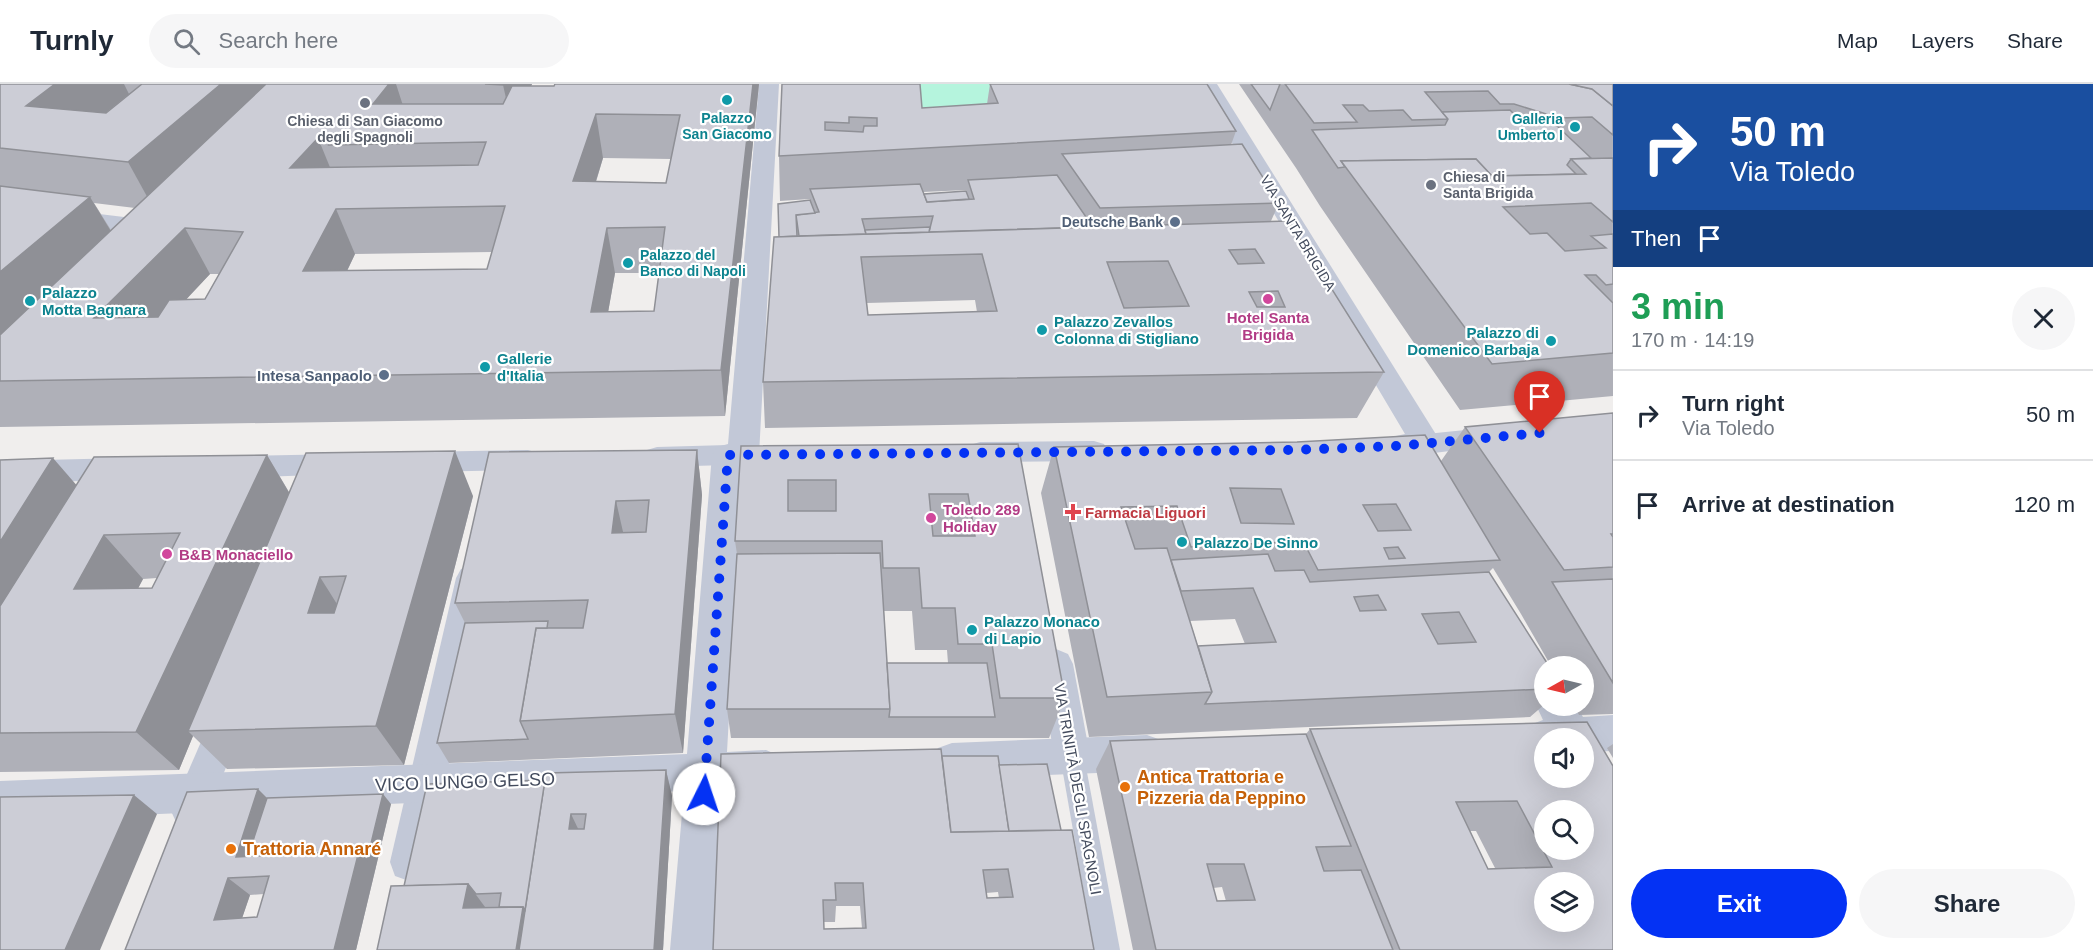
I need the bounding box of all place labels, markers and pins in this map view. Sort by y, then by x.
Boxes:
marker: Palazzo San Giacomo [720,93,734,107]
marker: Chiesa di San Giacomo degli Spagnoli [358,96,372,110]
place label: Palazzo San Giacomo [682,110,772,142]
place label: Galleria Umberto I [1498,111,1563,143]
place label: Chiesa di San Giacomo degli Spagnoli [287,113,443,145]
marker: Galleria Umberto I [1568,120,1582,134]
place label: Chiesa di Santa Brigida [1443,169,1533,201]
marker: Chiesa di Santa Brigida [1424,178,1438,192]
place label: Deutsche Bank [1062,214,1163,230]
marker: Deutsche Bank [1168,215,1182,229]
place label: Palazzo del Banco di Napoli [640,247,746,279]
marker: Palazzo del Banco di Napoli [621,256,635,270]
place label: Palazzo Motta Bagnara [42,284,147,318]
marker: Hotel Santa Brigida [1261,292,1275,306]
marker: Palazzo Motta Bagnara [23,294,37,308]
place label: Hotel Santa Brigida [1227,309,1310,343]
place label: Palazzo Zevallos Colonna di Stigliano [1054,313,1199,347]
marker: Palazzo Zevallos Colonna di Stigliano [1035,323,1049,337]
place label: Palazzo di Domenico Barbaja [1407,324,1540,358]
marker: Palazzo di Domenico Barbaja [1544,334,1558,348]
place label: Gallerie d'Italia [497,350,552,384]
marker: Gallerie d'Italia [478,360,492,374]
place label: Intesa Sanpaolo [257,367,372,384]
marker: Intesa Sanpaolo [377,368,391,382]
pin [1514,371,1565,433]
place label: Toledo 289 Holiday [943,501,1020,535]
place label: Farmacia Liguori [1085,504,1206,521]
marker: Farmacia Liguori [1066,505,1080,519]
marker: Toledo 289 Holiday [924,511,938,525]
place label: Palazzo De Sinno [1194,534,1318,551]
marker: Palazzo De Sinno [1175,535,1189,549]
place label: B&B Monaciello [179,546,293,563]
marker: B&B Monaciello [160,547,174,561]
place label: Palazzo Monaco di Lapio [984,613,1100,647]
marker: Palazzo Monaco di Lapio [965,623,979,637]
place label: Antica Trattoria e Pizzeria da Peppino [1137,767,1306,808]
marker: Antica Trattoria e Pizzeria da Peppino [1118,780,1132,794]
place label: Trattoria Annaré [243,839,381,859]
marker: Trattoria Annaré [224,842,238,856]

